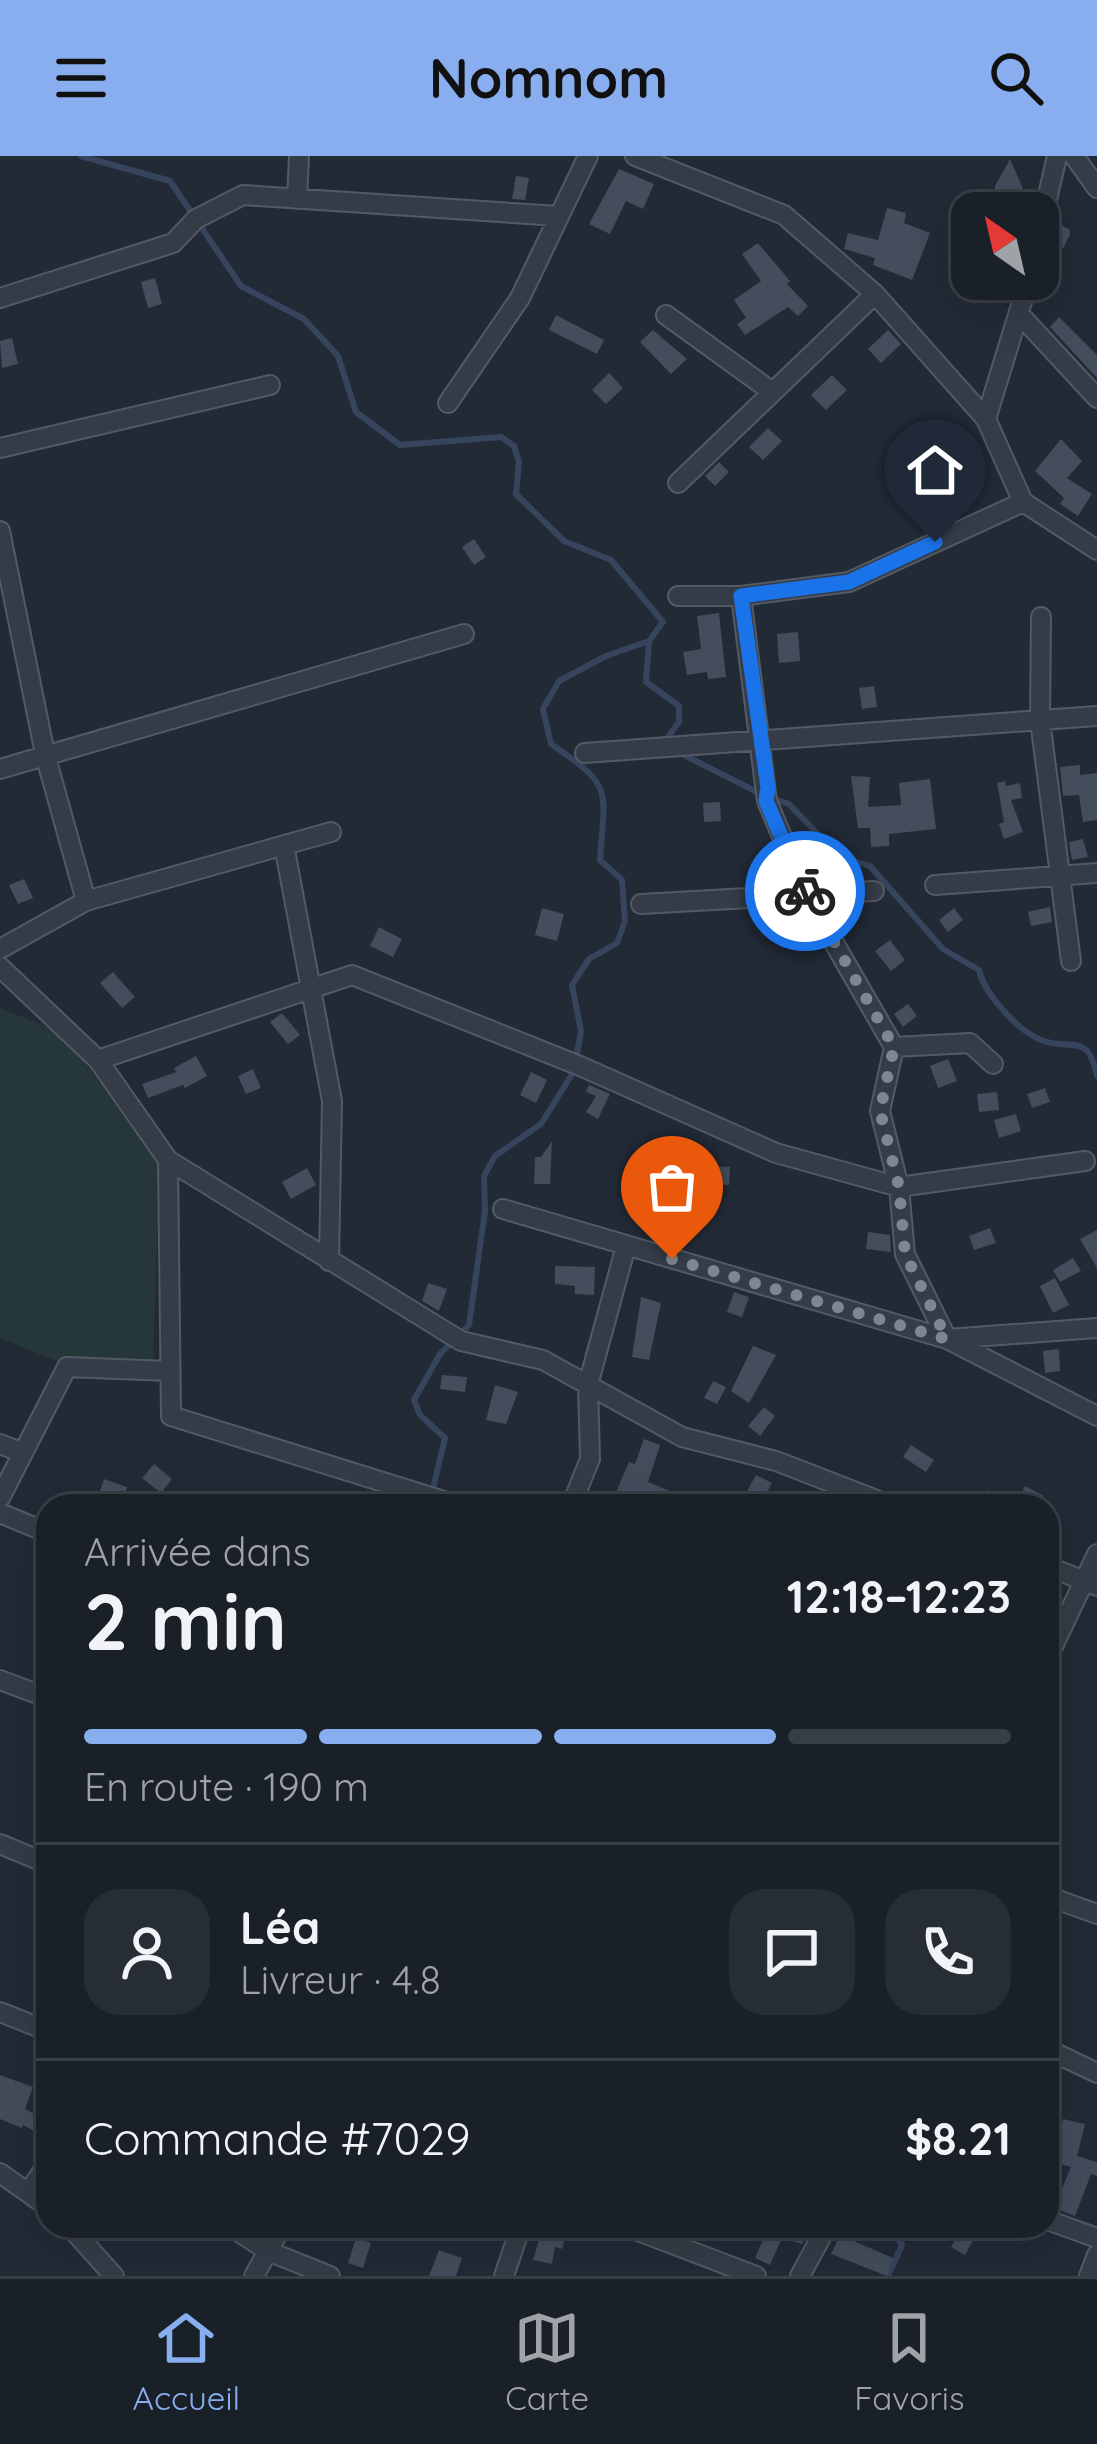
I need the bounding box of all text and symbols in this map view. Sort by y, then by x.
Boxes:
text: Nomnom [429,44,668,112]
icon: menu [48,45,114,111]
icon: search [983,45,1049,111]
north arrow [951,192,1059,300]
map controls [951,192,1059,300]
pin [884,419,986,542]
icon: home [902,437,968,503]
courier [745,831,865,951]
icon: bike [772,858,838,924]
pin [621,1136,723,1259]
icon: bag [639,1154,705,1220]
text: Arrivée dans [84,1527,311,1576]
text: 12:18–12:23 [787,1568,1011,1624]
text: 2 min [84,1572,287,1670]
text: En route · 190 m [84,1762,369,1811]
button: person [84,1889,210,2015]
button: chat [729,1889,855,2015]
button: phone [885,1889,1011,2015]
text: Léa [240,1899,320,1955]
text: Livreur · 4.8 [240,1955,441,2004]
text: Commande #7029 [84,2110,470,2166]
text: $8.21 [905,2110,1011,2166]
tab: Accueil [133,2305,240,2418]
tab: Carte [505,2305,589,2418]
tab: Favoris [854,2305,964,2418]

